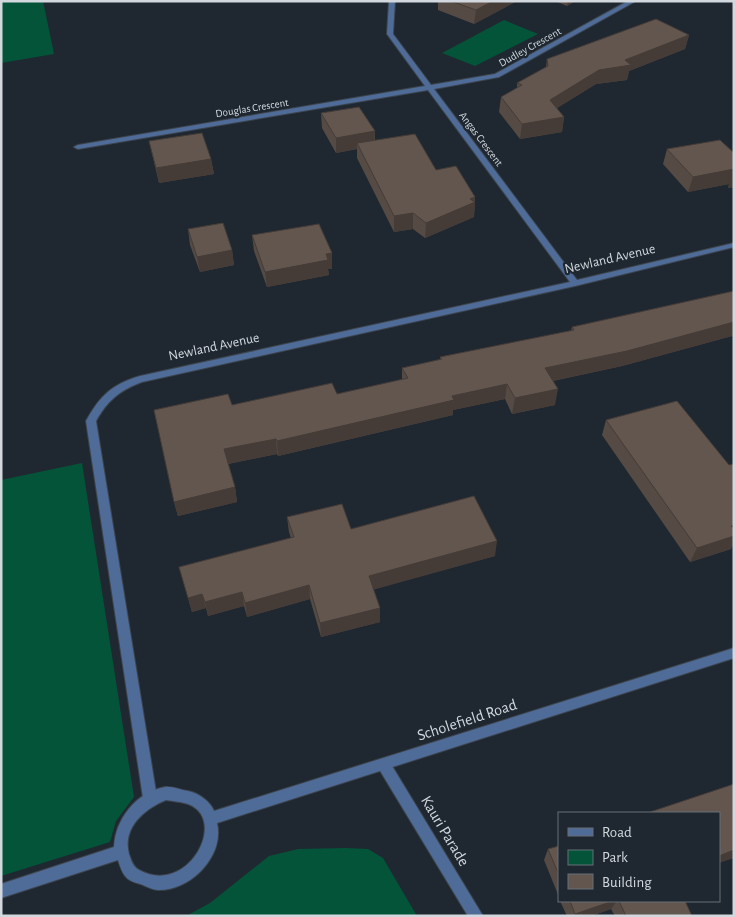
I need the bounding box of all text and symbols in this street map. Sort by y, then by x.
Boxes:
street label: Dudley Crescent [497,25,563,69]
street label: Douglas Crescent [215,97,290,119]
street label: Angas Crescent [457,110,505,169]
street label: Newland Avenue [563,242,657,276]
street label: Newland Avenue [167,331,261,363]
street label: Scholefield Road [415,696,519,744]
street label: Kauri Parade [418,793,472,869]
legend [558,812,720,902]
text: Road [602,825,632,840]
text: Park [602,850,628,865]
text: Building [602,875,652,890]

